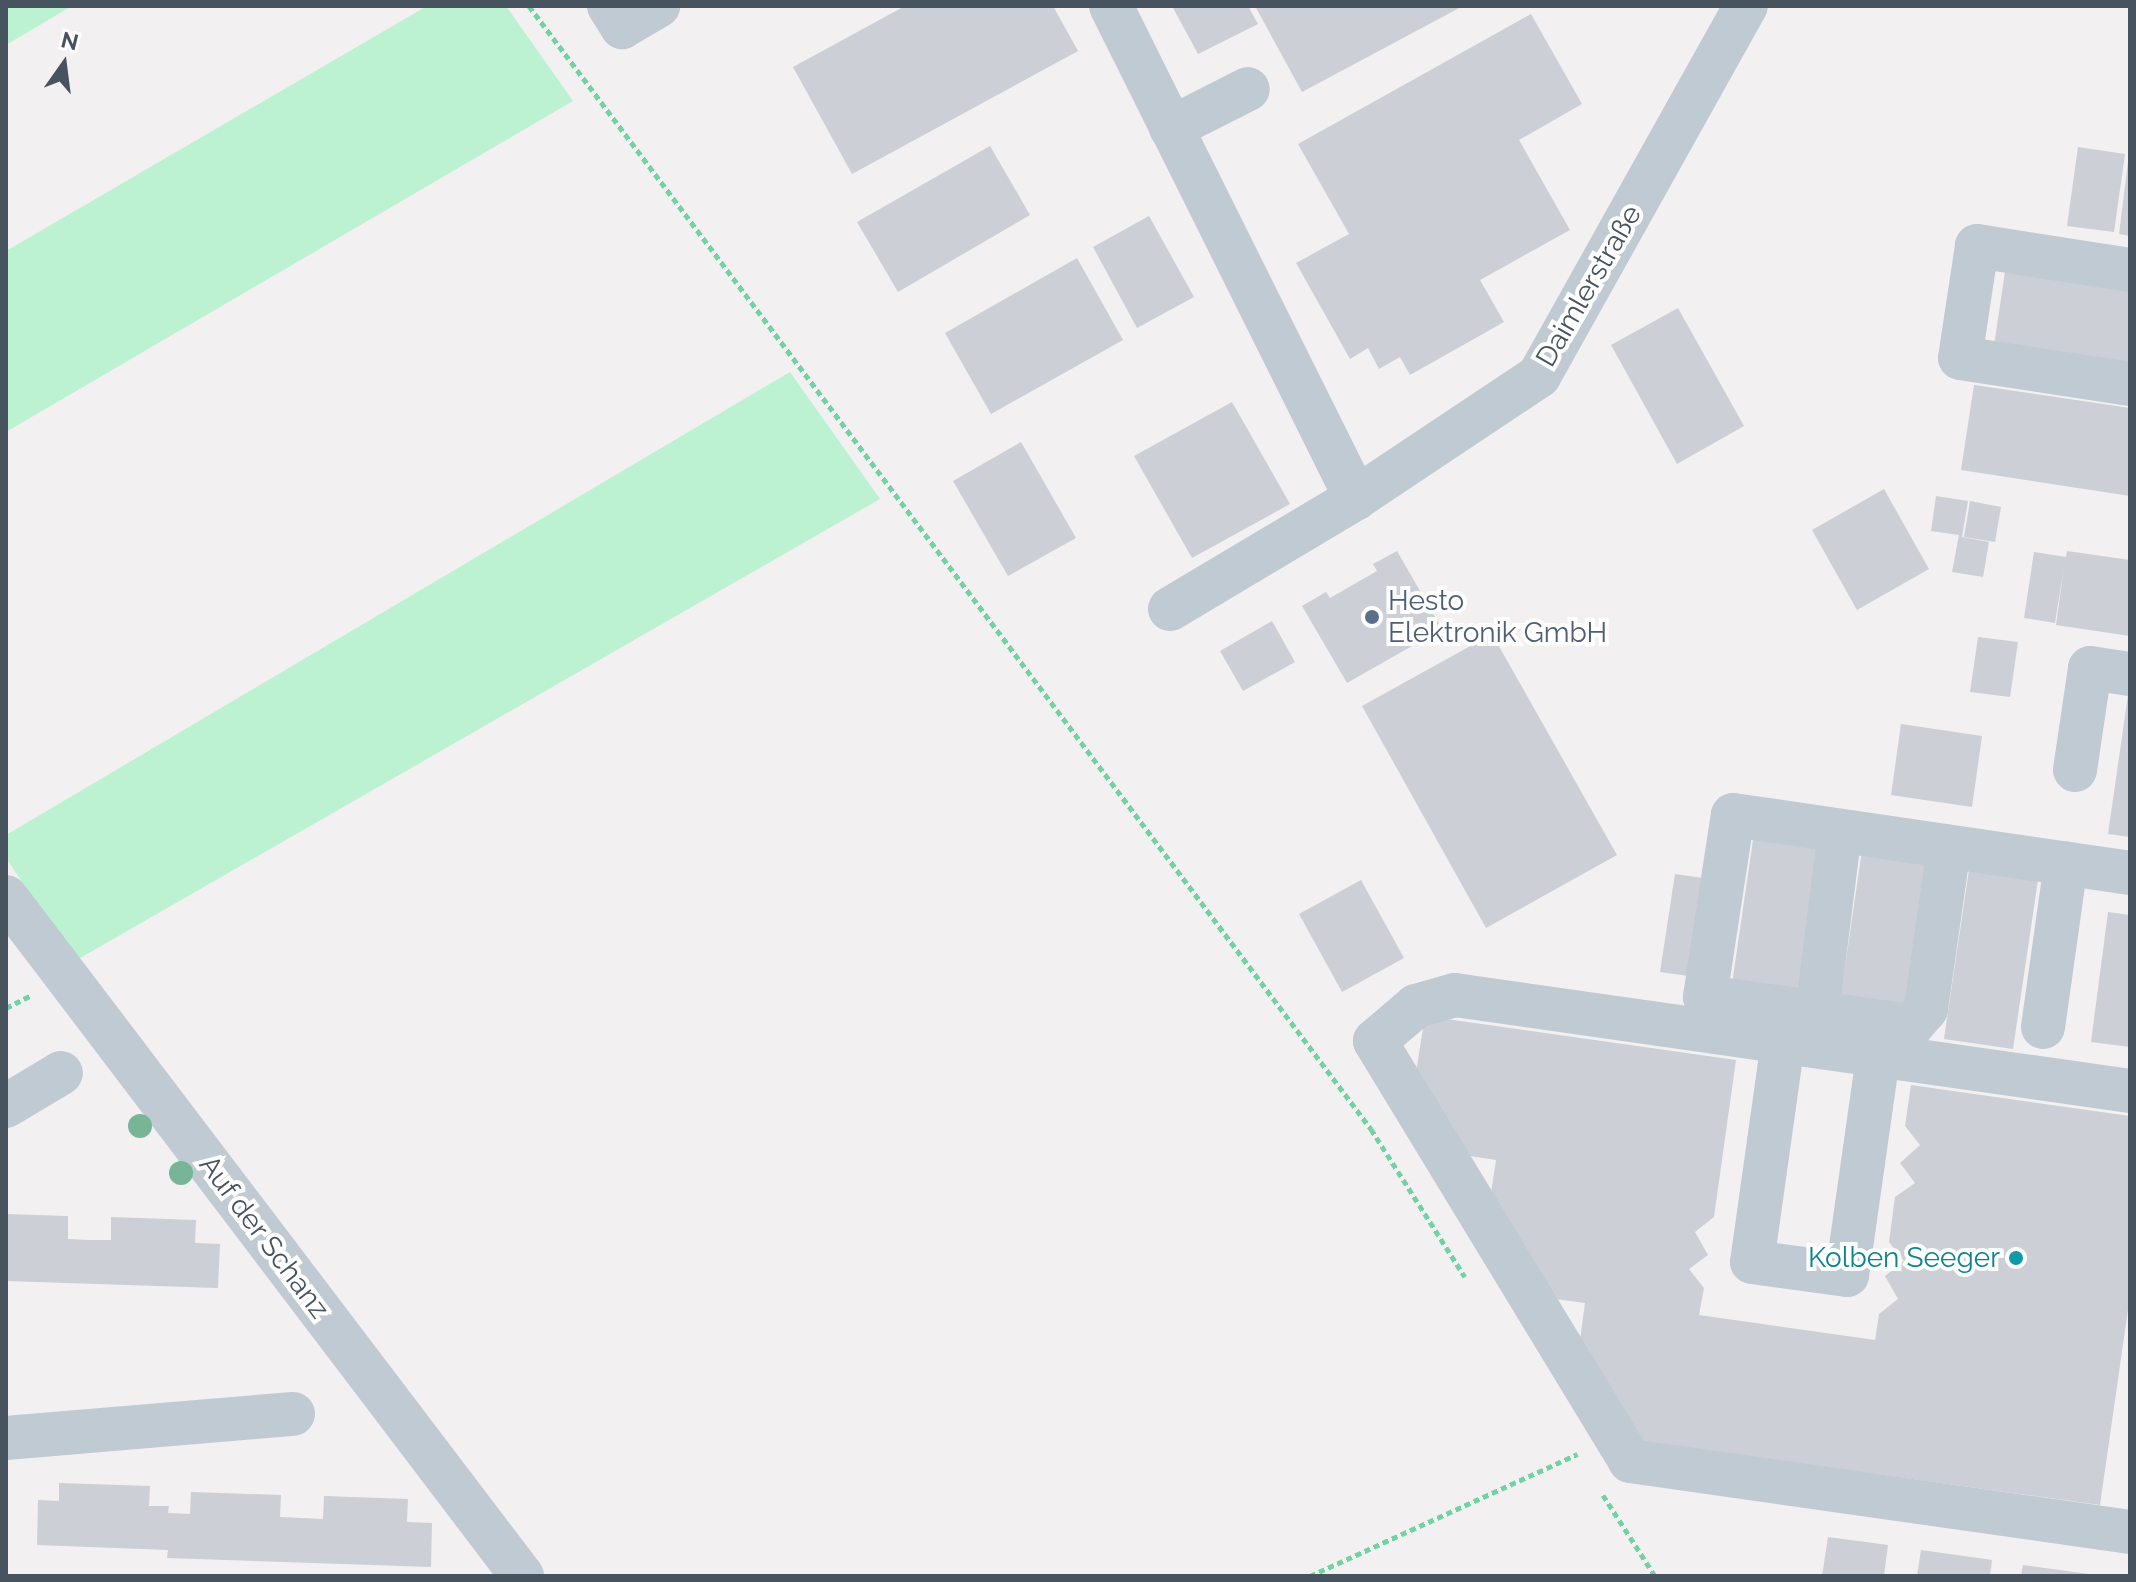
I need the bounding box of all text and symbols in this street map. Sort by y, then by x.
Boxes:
north arrow [24,24,104,104]
text: N [59,26,81,55]
street label: Daimlerstraße [1529,199,1649,373]
place label: Hesto Elektronik GmbH [1388,584,1607,650]
marker: Hesto Elektronik GmbH [1363,608,1381,626]
street label: Auf der Schanz [191,1148,337,1326]
place label: Kolben Seeger [1808,1241,2000,1275]
marker: Kolben Seeger [2007,1249,2025,1267]

